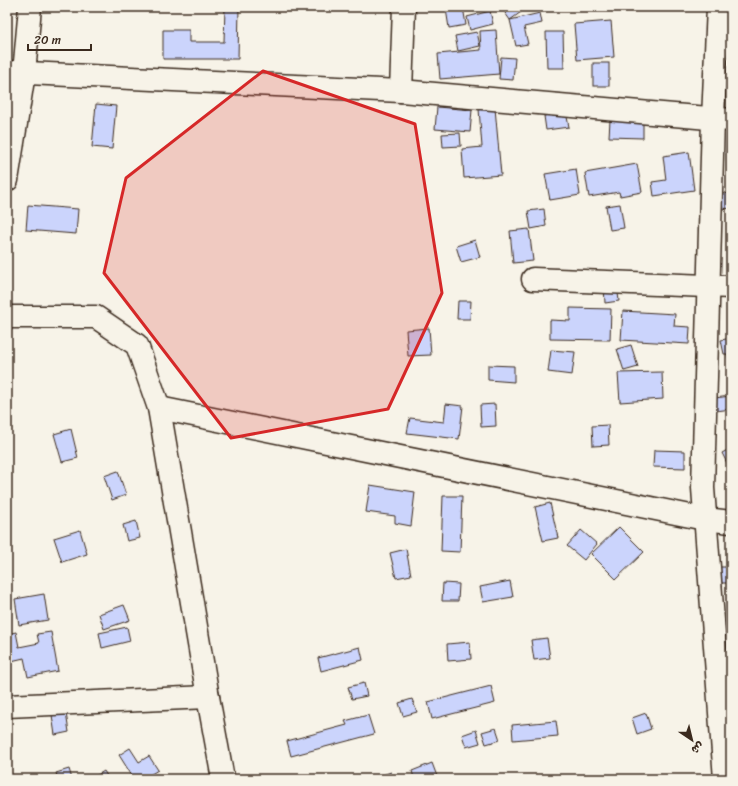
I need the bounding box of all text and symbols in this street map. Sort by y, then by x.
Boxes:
scale bar [28,26,91,52]
text: 20 m [34,29,61,51]
north arrow [672,720,712,760]
text: ش [687,737,708,759]

